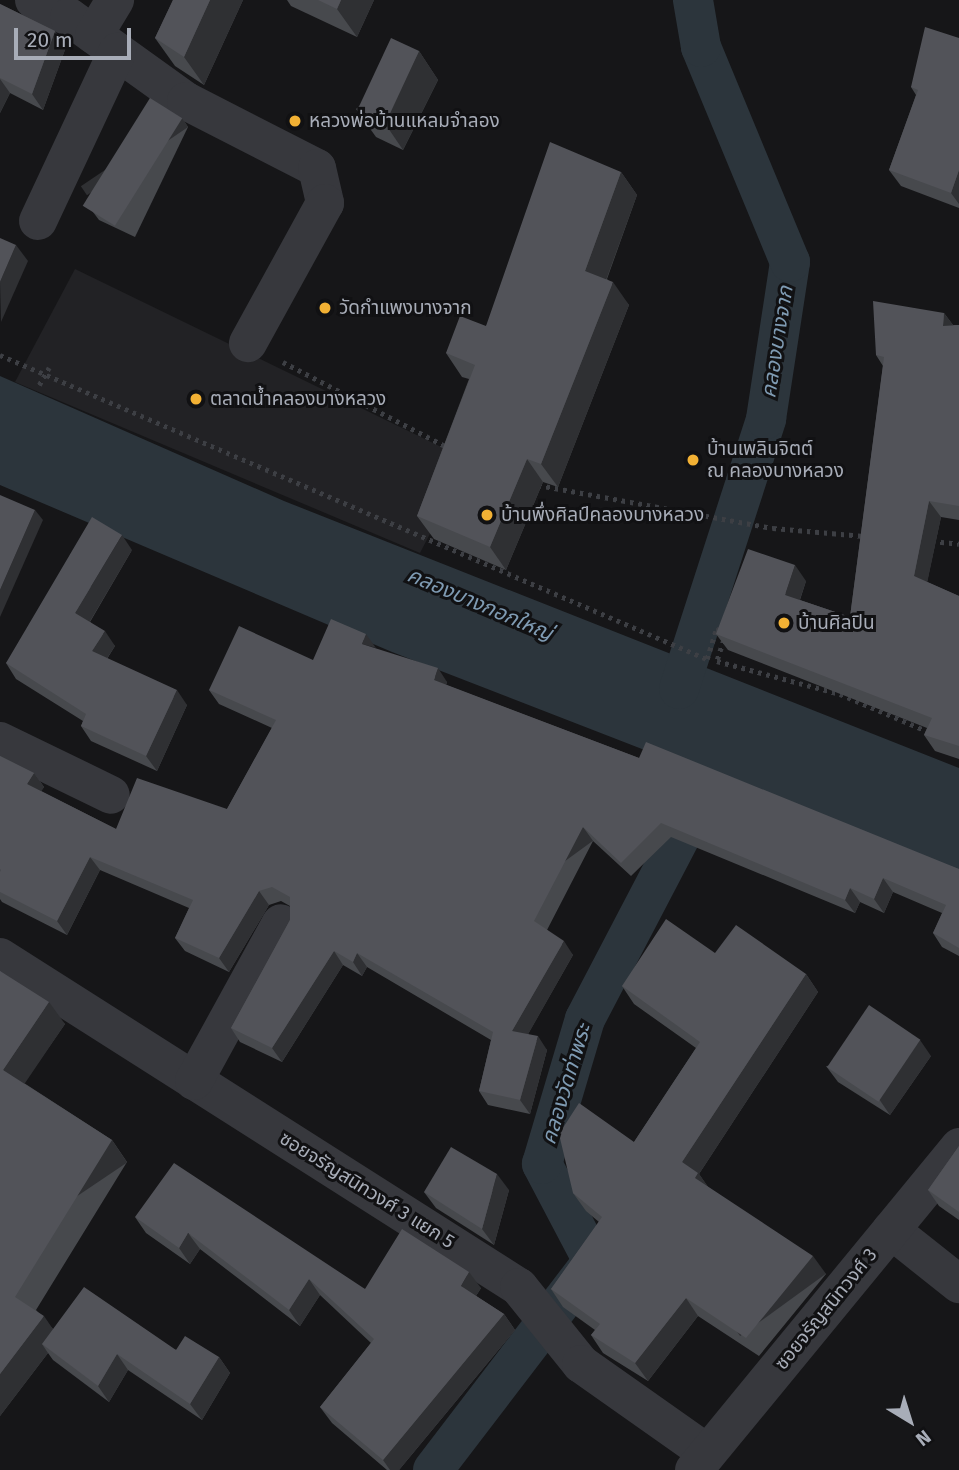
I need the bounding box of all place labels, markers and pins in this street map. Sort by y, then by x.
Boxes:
place label: หลวงพ่อบ้านแหลมจำลอง [309,110,500,132]
marker: หลวงพ่อบ้านแหลมจำลอง [287,113,303,129]
place label: วัดกำแพงบางจาก [339,297,472,319]
marker: วัดกำแพงบางจาก [317,300,333,316]
place label: ตลาดน้ำคลองบางหลวง [210,388,386,410]
marker: ตลาดน้ำคลองบางหลวง [188,391,204,407]
place label: บ้านเพลินจิตต์ ณ คลองบางหลวง [707,438,844,482]
marker: บ้านเพลินจิตต์ ณ คลองบางหลวง [685,452,701,468]
place label: บ้านพึ่งศิลป์คลองบางหลวง [501,504,704,526]
marker: บ้านพึ่งศิลป์คลองบางหลวง [479,507,495,523]
place label: บ้านศิลปิน [798,612,875,634]
marker: บ้านศิลปิน [776,615,792,631]

